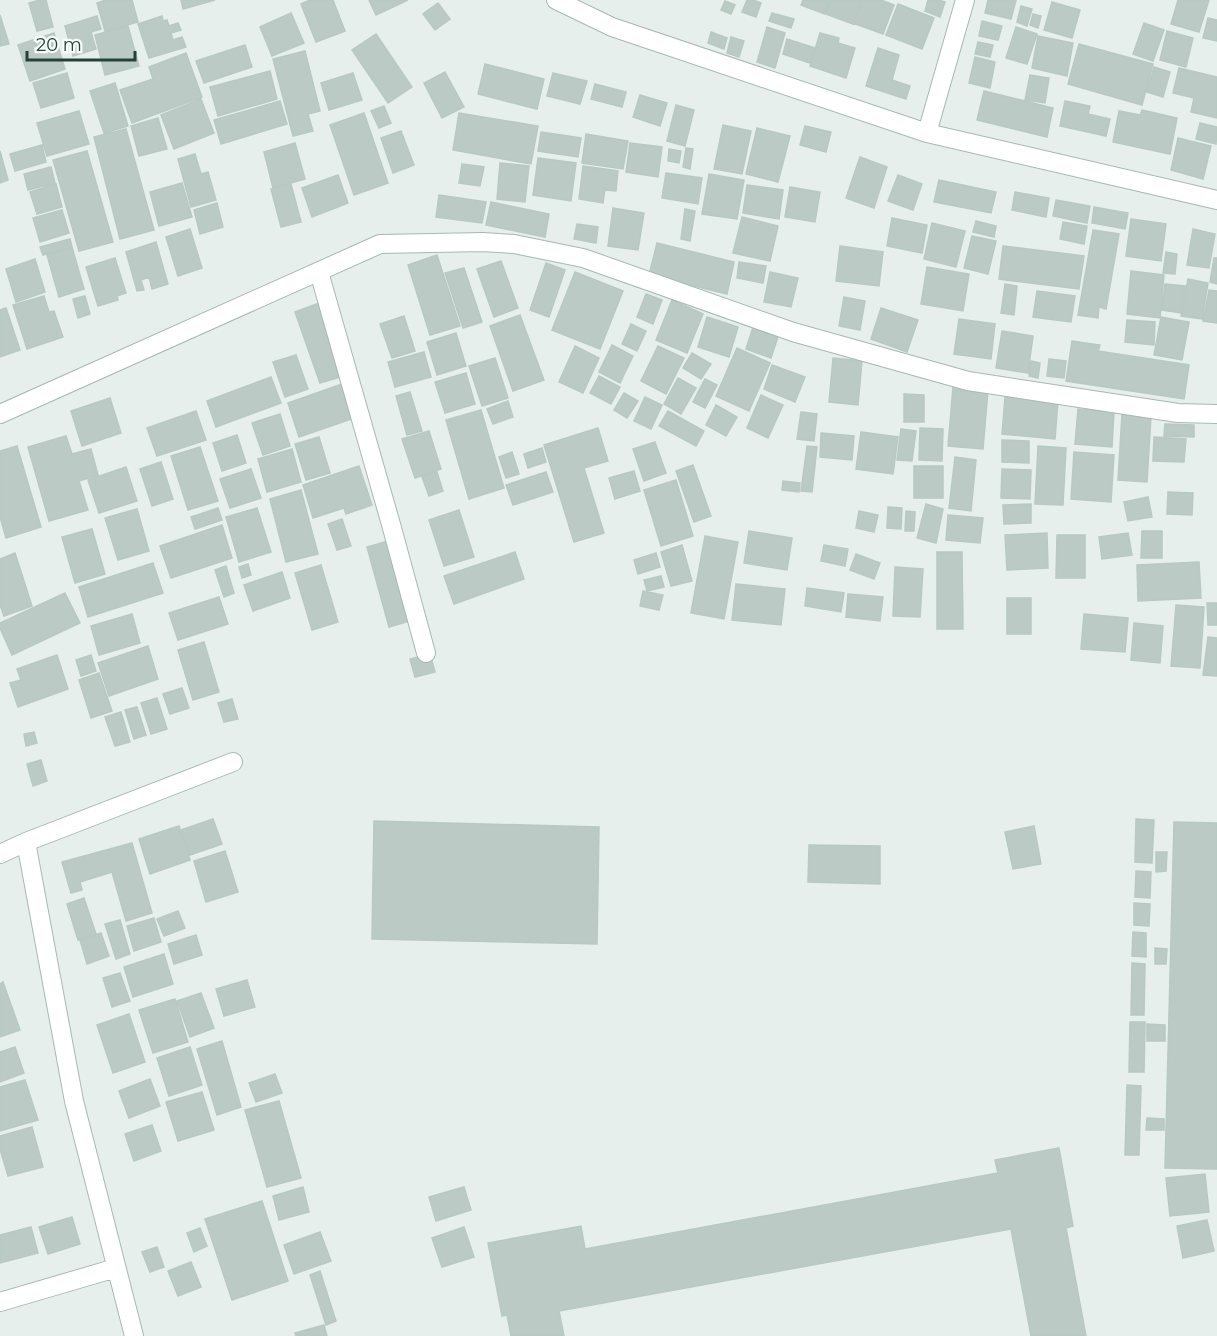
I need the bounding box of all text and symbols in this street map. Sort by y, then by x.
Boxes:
scale bar [27,24,135,62]
text: 20 m [36,34,82,56]

